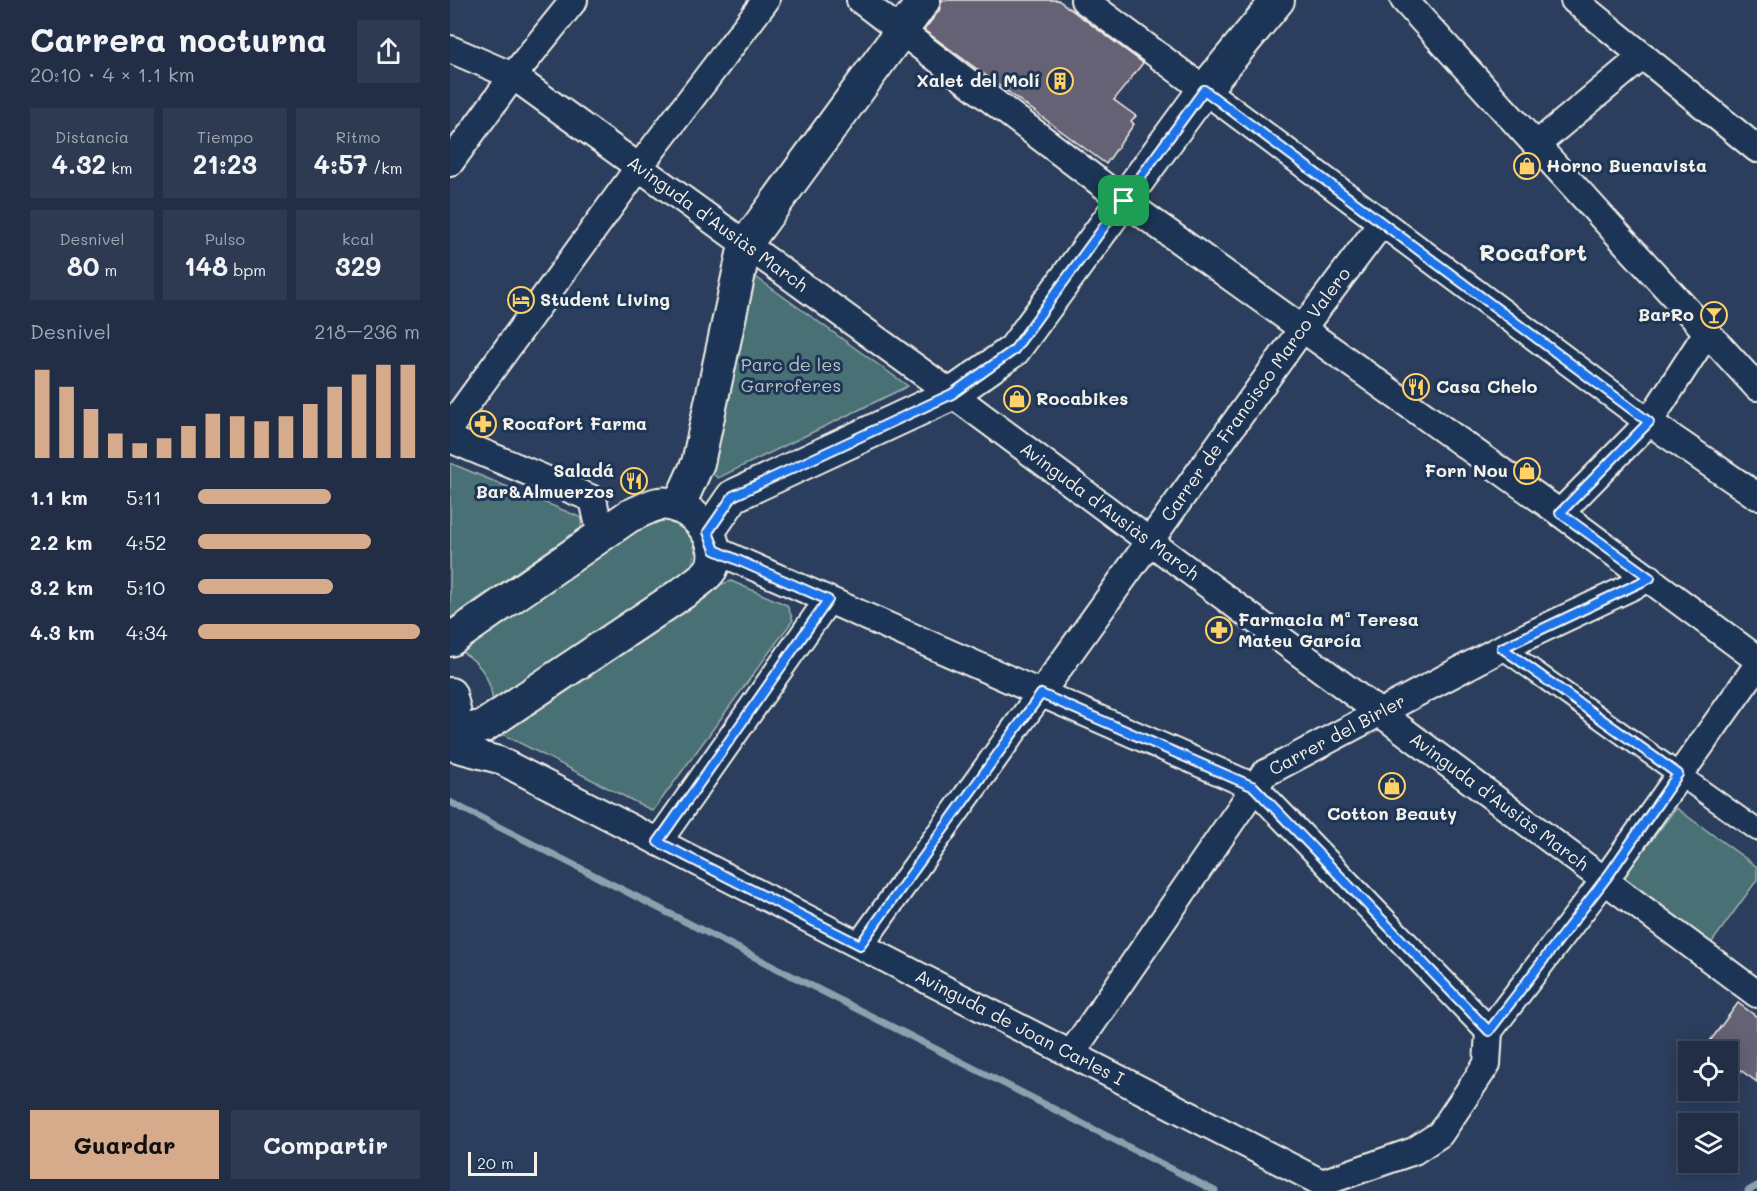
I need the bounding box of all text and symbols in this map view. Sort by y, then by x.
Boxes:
text: Carrera nocturna [30,17,327,60]
button: share [357,20,420,83]
text: 20:10 · 4 × 1.1 km [30,61,195,87]
building icon: Xalet del Molí [1045,66,1075,96]
place label: Xalet del Molí [916,68,1040,92]
text: Distancia [55,126,129,147]
text: Tiempo [197,126,253,147]
text: Ritmo [336,126,380,147]
text: 4.32 [51,147,106,181]
text: 21:23 [193,147,257,181]
text: 4:57 [313,147,368,181]
street label: Avinguda d'Ausiàs March [623,150,813,297]
shop icon: Horno Buenavista [1512,151,1542,181]
place label: Horno Buenavista [1546,153,1707,177]
text: km [106,157,133,178]
text: /km [368,157,403,178]
pin [1098,175,1149,226]
icon: arrive [1107,184,1140,217]
text: Desnivel [60,228,124,249]
text: Pulso [205,228,245,249]
text: kcal [342,228,374,249]
district label: Rocafort [1479,236,1587,267]
text: 80 [67,249,99,283]
text: 148 [184,249,228,283]
text: 329 [335,249,381,283]
text: m [99,259,117,280]
text: bpm [228,259,266,280]
street label: Carrer de Francisco Marco Valero [1155,262,1356,526]
hotel icon: Student Living [506,285,536,315]
place label: Student Living [540,287,670,311]
bar icon: BarRo [1699,300,1729,330]
place label: BarRo [1638,302,1694,326]
text: Desnivel [30,318,111,344]
text: 218–236 m [314,318,420,344]
park label: Parc de les Garroferes [741,352,841,397]
restaurant icon: Casa Chelo [1401,372,1431,402]
place label: Casa Chelo [1436,374,1537,398]
shop icon: Rocabikes [1002,384,1032,414]
place label: Rocabikes [1036,386,1128,410]
pharmacy icon: Rocafort Farma [468,409,498,439]
place label: Rocafort Farma [502,411,647,435]
street label: Avinguda d'Ausiàs March [1016,436,1204,585]
shop icon: Forn Nou [1512,456,1542,486]
place label: Saladá Bar&Almuerzos [476,458,614,503]
place label: Forn Nou [1424,458,1508,482]
restaurant icon: Saladá Bar&Almuerzos [619,466,649,496]
text: 1.1 km [30,484,88,510]
text: 5:11 [126,484,162,510]
text: 2.2 km [30,529,92,555]
text: 4:52 [126,529,167,555]
text: 3.2 km [30,574,93,600]
text: 5:10 [126,574,165,600]
place label: Farmacia Mª Teresa Mateu García [1238,607,1419,652]
pharmacy icon: Farmacia Mª Teresa Mateu García [1204,615,1234,645]
text: 4.3 km [30,619,95,645]
text: 4:34 [126,619,167,645]
street label: Carrer del Birler [1264,688,1409,780]
street label: Avinguda d'Ausiàs March [1405,726,1594,876]
shop icon: Cotton Beauty [1377,771,1407,801]
place label: Cotton Beauty [1327,801,1457,825]
street label: Avinguda de Joan Carles I [912,963,1129,1090]
map controls [1678,1041,1738,1173]
button: locate [1678,1041,1738,1101]
button: Guardar [30,1110,219,1179]
button: Compartir [231,1110,420,1179]
button: layers [1678,1113,1738,1173]
scale bar [468,1149,537,1176]
text: 20 m [477,1152,514,1173]

